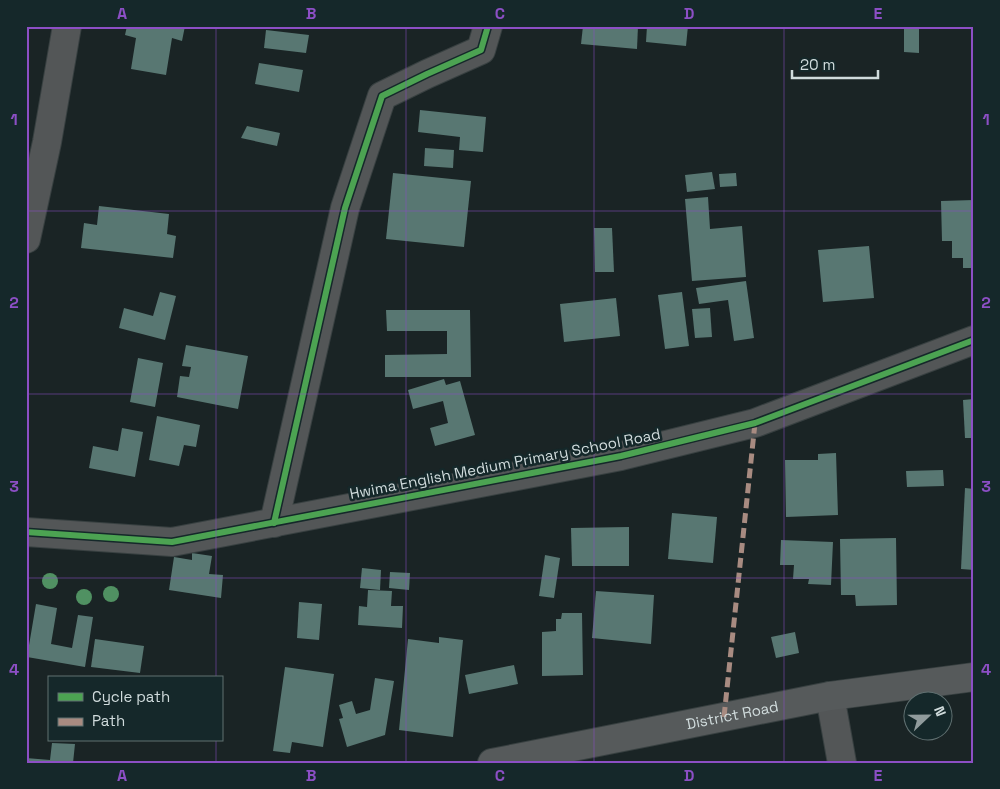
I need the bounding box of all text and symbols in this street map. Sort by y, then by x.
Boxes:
text: A [117,3,127,24]
text: B [306,3,316,24]
text: C [495,3,505,24]
text: D [684,3,694,24]
text: E [874,3,883,24]
scale bar [792,48,879,80]
text: 20 m [800,55,835,74]
text: 1 [10,109,18,130]
text: 1 [982,109,990,130]
text: 2 [9,292,19,313]
text: 2 [981,292,991,313]
street label: Hwima English Medium Primary School Road [348,424,662,503]
text: 3 [9,476,19,497]
text: 3 [981,476,991,497]
text: 4 [9,659,19,680]
text: 4 [981,659,991,680]
legend [48,676,222,742]
text: Cycle path [92,687,170,706]
north arrow [902,692,952,742]
street label: District Road [684,696,780,733]
text: N [930,703,950,719]
text: Path [92,711,125,730]
text: A [117,765,127,786]
text: B [306,765,316,786]
text: C [495,765,505,786]
text: D [684,765,694,786]
text: E [874,765,883,786]

